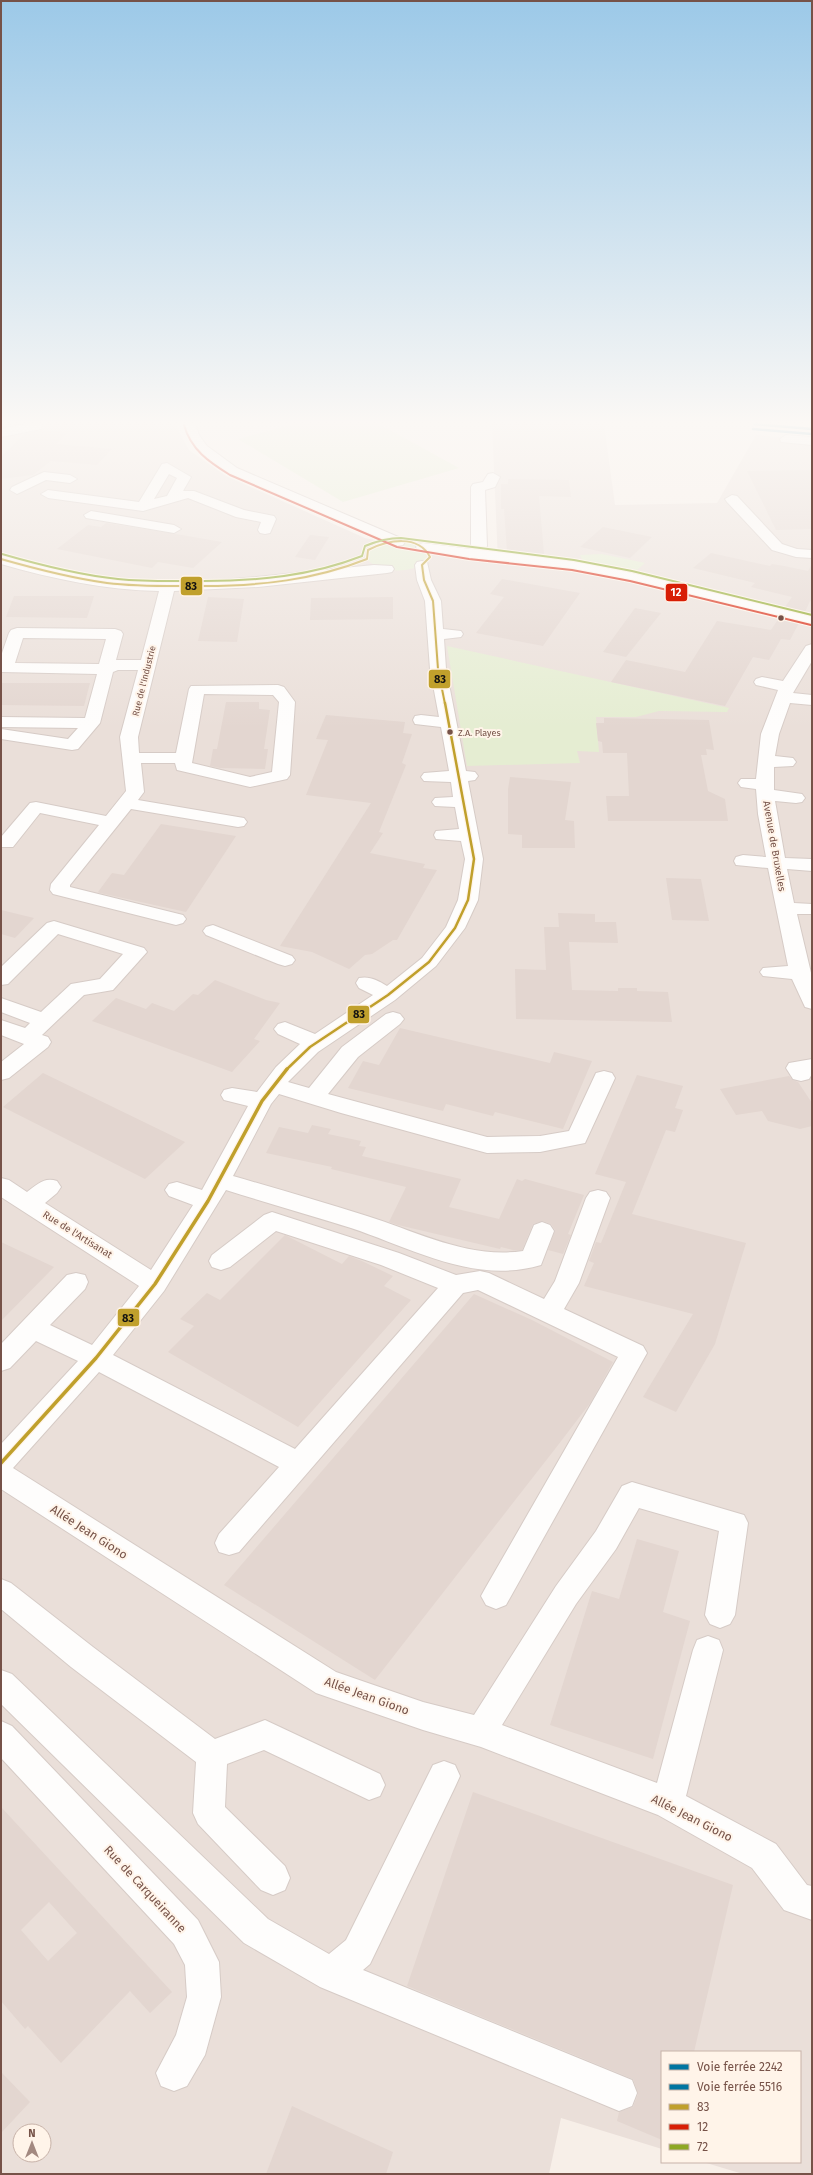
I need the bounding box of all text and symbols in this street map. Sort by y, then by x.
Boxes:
line badge: 83 [180,576,203,596]
text: 83 [185,580,197,593]
line badge: 12 [665,583,688,602]
text: 12 [671,586,682,599]
unlabelled marker [776,613,786,623]
street label: Rue de l'Industrie [130,645,158,717]
line badge: 83 [428,669,451,689]
text: 83 [434,673,446,686]
marker: Z.A. Playes [445,727,455,737]
place label: Z.A. Playes [458,728,501,738]
street label: Avenue de Bruxelles [760,800,788,893]
line badge: 83 [347,1005,370,1024]
text: 83 [353,1008,365,1021]
street label: Rue de l'Artisanat [41,1209,115,1261]
line badge: 83 [117,1308,140,1327]
text: 83 [122,1312,134,1325]
street label: Allée Jean Giono [48,1502,130,1562]
street label: Allée Jean Giono [323,1674,411,1718]
street label: Allée Jean Giono [649,1792,735,1844]
street label: Rue de Carqueiranne [101,1843,189,1935]
legend [661,2051,801,2163]
text: Voie ferrée 2242 [697,2060,783,2074]
text: Voie ferrée 5516 [697,2080,782,2094]
text: 83 [697,2100,710,2114]
text: 12 [697,2120,708,2134]
north arrow [12,2123,52,2163]
text: N [28,2127,36,2140]
text: 72 [697,2140,708,2154]

